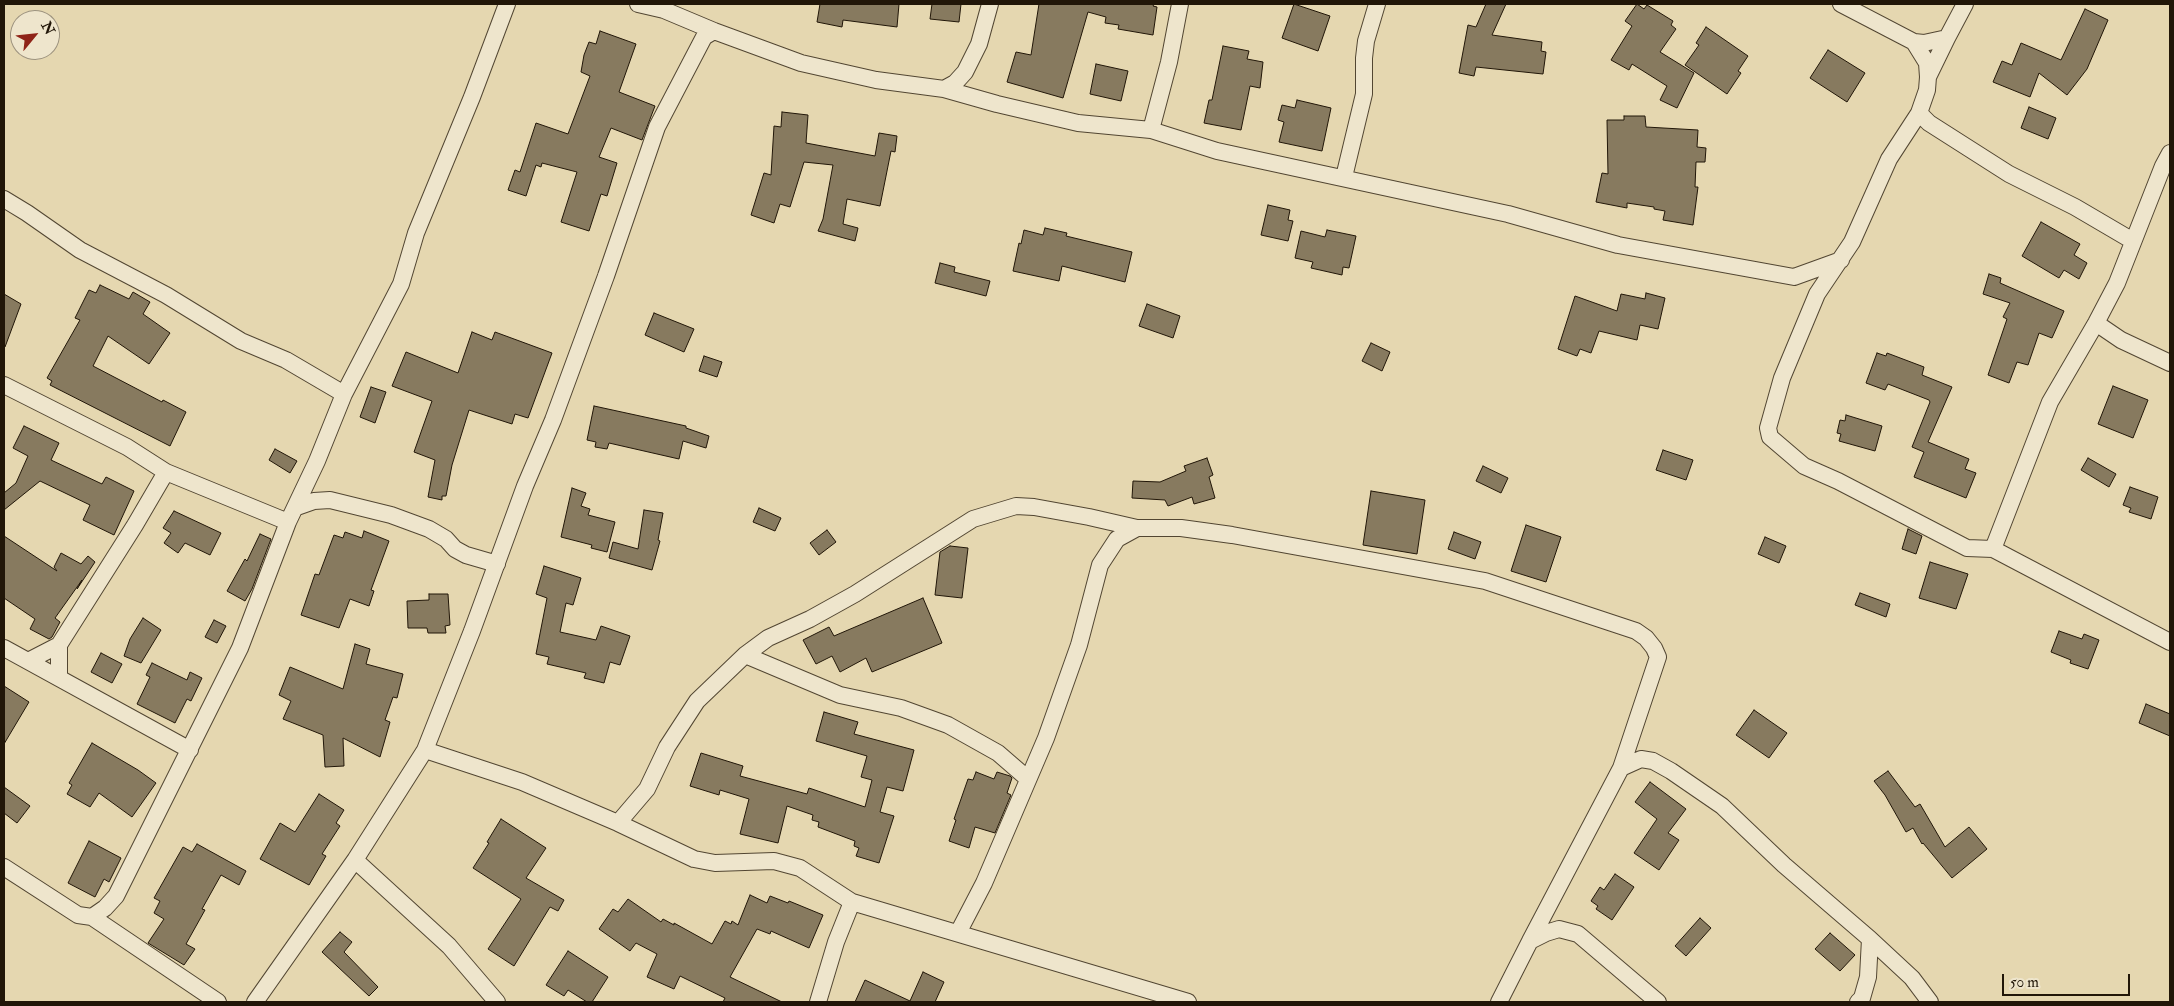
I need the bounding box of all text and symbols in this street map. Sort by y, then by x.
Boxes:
north arrow [10,10,60,60]
text: N [37,19,58,38]
scale bar [2004,964,2132,996]
text: 50 m [2010,973,2039,992]

